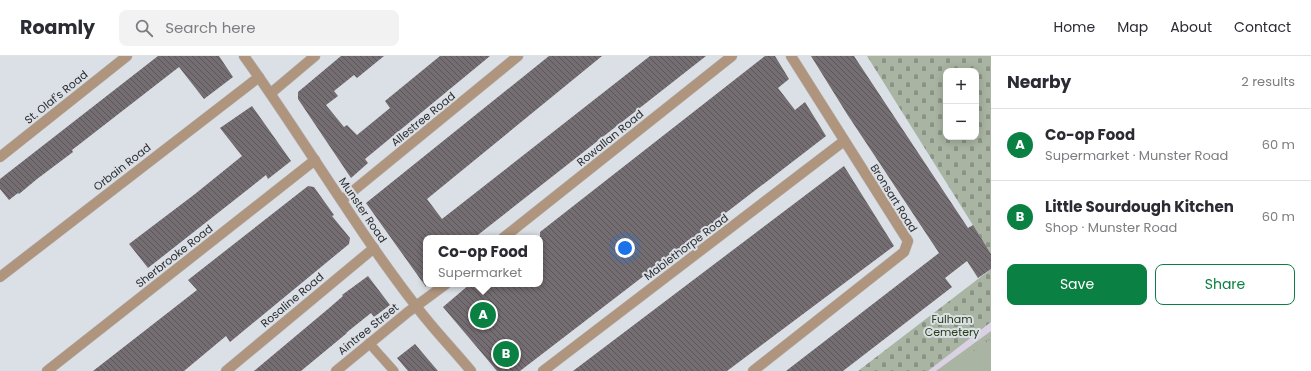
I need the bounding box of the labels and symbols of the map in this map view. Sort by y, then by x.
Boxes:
street label: St. Olaf's Road [21,67,91,127]
street label: Allestree Road [387,88,459,150]
street label: Rowallan Road [573,106,647,170]
street label: Orbain Road [90,139,154,195]
street label: Bronsart Road [867,161,921,235]
street label: Munster Road [335,174,391,246]
street label: Mablethorpe Road [641,210,731,284]
street label: Sherbrooke Road [132,221,216,291]
your location [615,238,635,258]
street label: Rosaline Road [257,269,327,331]
street label: Aintree Street [334,299,402,359]
pin: A [470,300,496,330]
park label: Fulham Cemetery [925,311,980,340]
pin: B [493,339,519,369]

